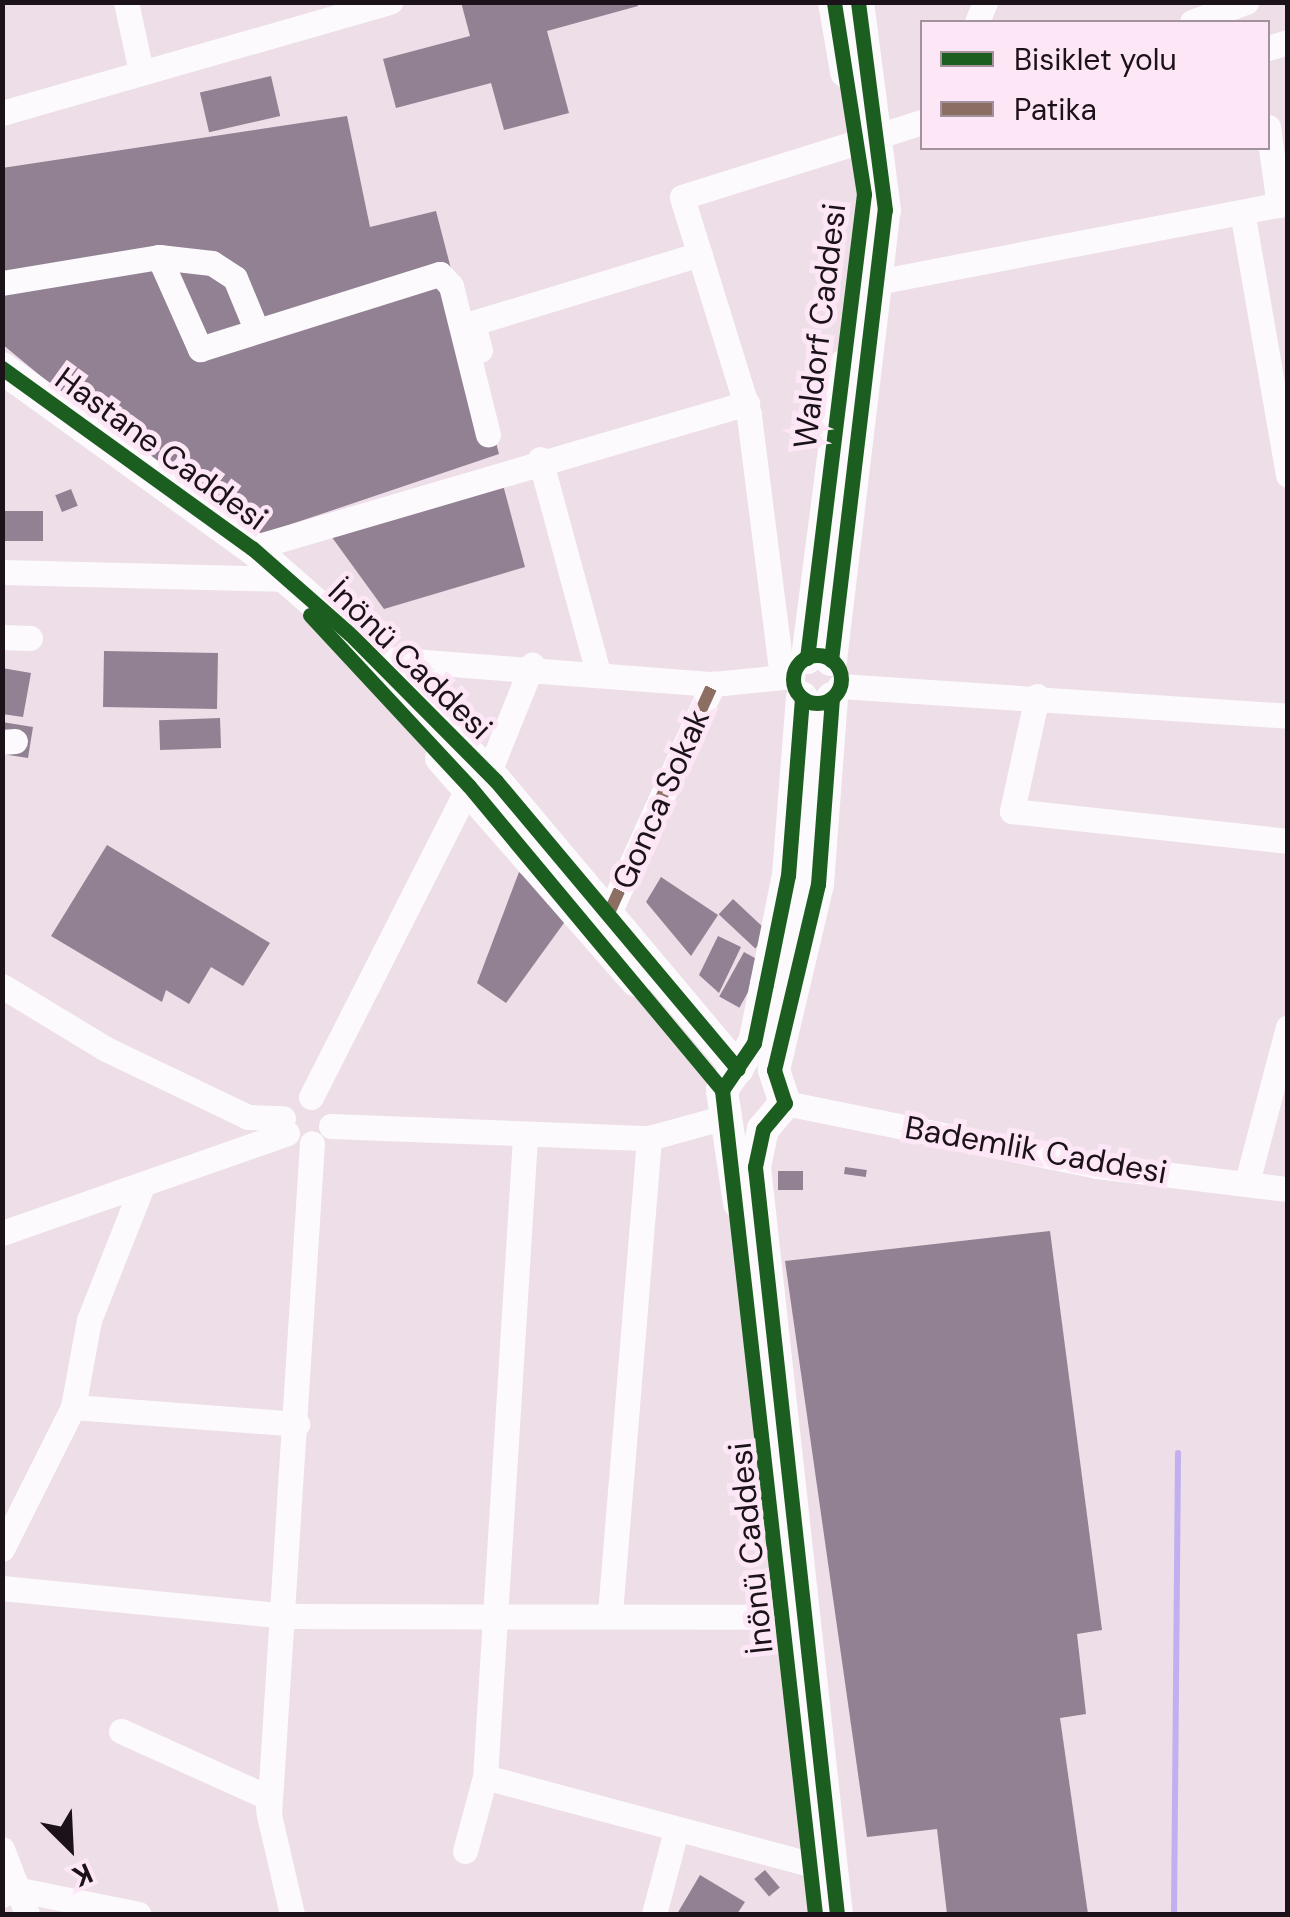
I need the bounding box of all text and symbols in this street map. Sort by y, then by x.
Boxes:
legend [920,20,1270,150]
text: Bisiklet yolu [1014,40,1177,79]
text: Patika [1014,90,1097,129]
street label: Waldorf Caddesi [786,201,854,451]
street label: Hastane Caddesi [48,359,274,539]
street label: İnönü Caddesi [320,572,500,748]
street label: Gonca Sokak [604,703,718,895]
street label: Bademlik Caddesi [902,1108,1170,1192]
street label: İnönü Caddesi [721,1440,781,1656]
north arrow [20,1797,120,1897]
text: K [67,1854,98,1895]

